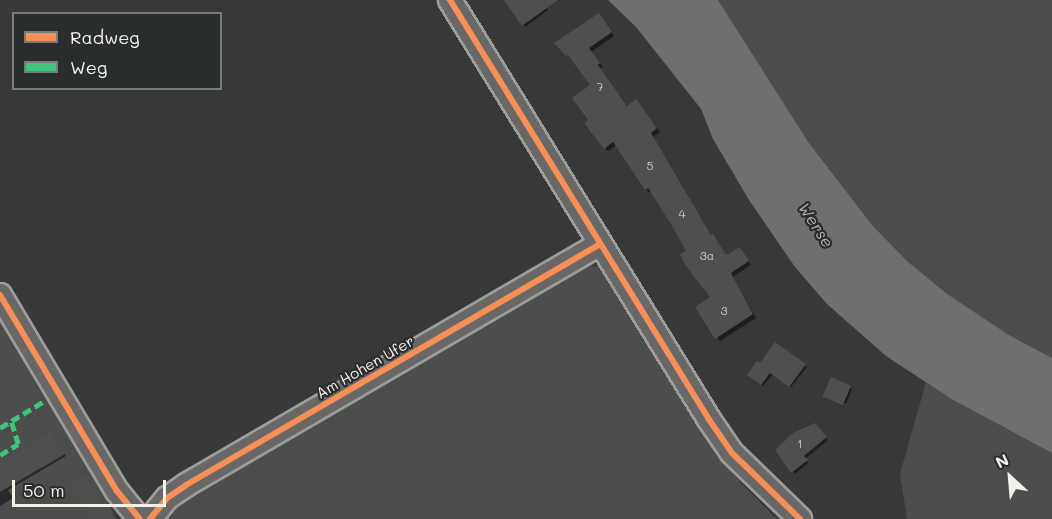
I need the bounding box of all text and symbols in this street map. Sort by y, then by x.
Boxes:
legend [12,12,222,90]
text: Radweg [70,25,140,49]
text: Weg [70,55,107,79]
house number: 7 [597,80,603,94]
house number: 5 [647,159,653,173]
water label: Werse [794,199,838,251]
house number: 4 [678,207,686,221]
house number: 3a [700,249,714,263]
house number: 3 [720,304,728,318]
street label: Am Hohen Ufer [313,332,417,402]
house number: 1 [797,437,803,451]
north arrow [980,447,1040,507]
text: N [992,448,1012,472]
scale bar [15,468,170,506]
text: 50 m [23,478,65,502]

